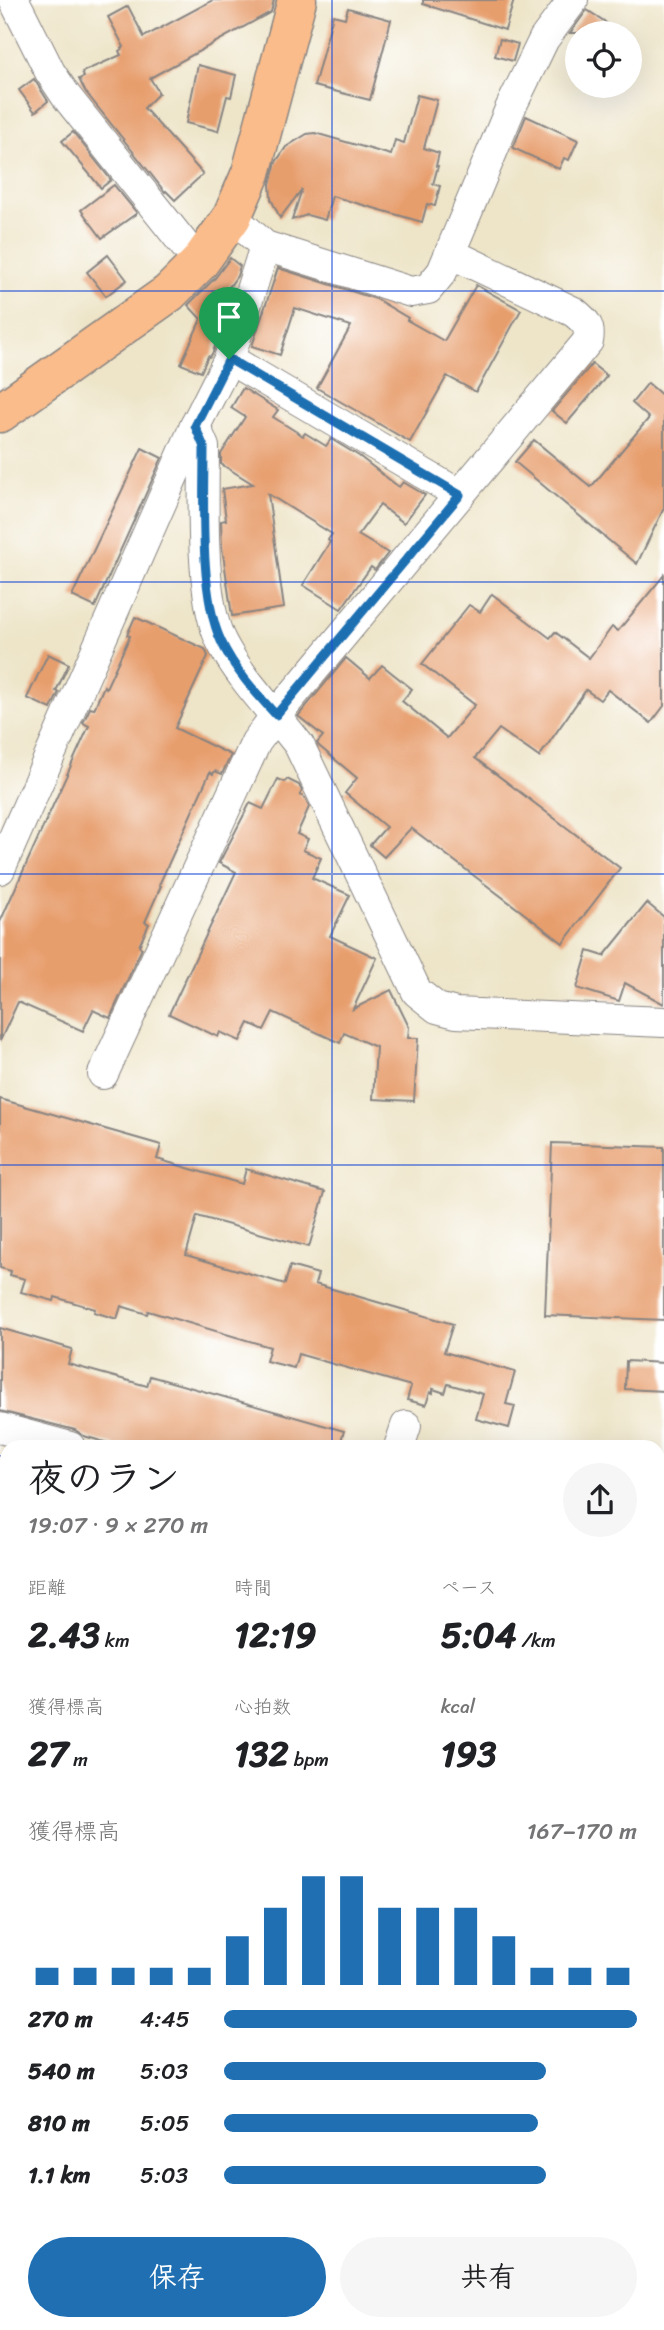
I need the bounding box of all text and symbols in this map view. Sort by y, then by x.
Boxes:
map controls [565,21,642,98]
button: locate [565,21,642,98]
pin [199,287,259,359]
icon: arrive [210,298,248,336]
text: 夜のラン [28,1445,180,1512]
button: share [563,1463,637,1537]
text: 19:07 · 9 × 270 m [28,1505,208,1546]
text: 距離 [28,1571,66,1604]
text: 時間 [234,1571,272,1604]
text: ペース [441,1571,497,1604]
text: 2.43 [28,1604,100,1666]
text: 12:19 [234,1604,317,1666]
text: 5:04 [441,1604,517,1666]
text: km [100,1624,129,1657]
text: /km [517,1624,556,1657]
text: 獲得標高 [28,1690,104,1723]
text: 心拍数 [234,1690,291,1723]
text: kcal [441,1690,475,1723]
text: 27 [28,1723,68,1785]
text: 132 [234,1723,289,1785]
text: 193 [441,1723,496,1785]
text: m [68,1743,88,1776]
text: bpm [289,1743,329,1776]
text: 獲得標高 [28,1811,120,1852]
text: 167–170 m [527,1811,637,1852]
text: 270 m [28,1999,93,2040]
text: 4:45 [140,1999,190,2040]
text: 540 m [28,2051,95,2092]
text: 5:03 [140,2051,188,2092]
text: 810 m [28,2103,90,2144]
text: 5:05 [140,2103,190,2144]
text: 1.1 km [28,2155,91,2196]
text: 5:03 [140,2155,188,2196]
button: 保存 [28,2237,326,2317]
button: 共有 [340,2237,637,2317]

